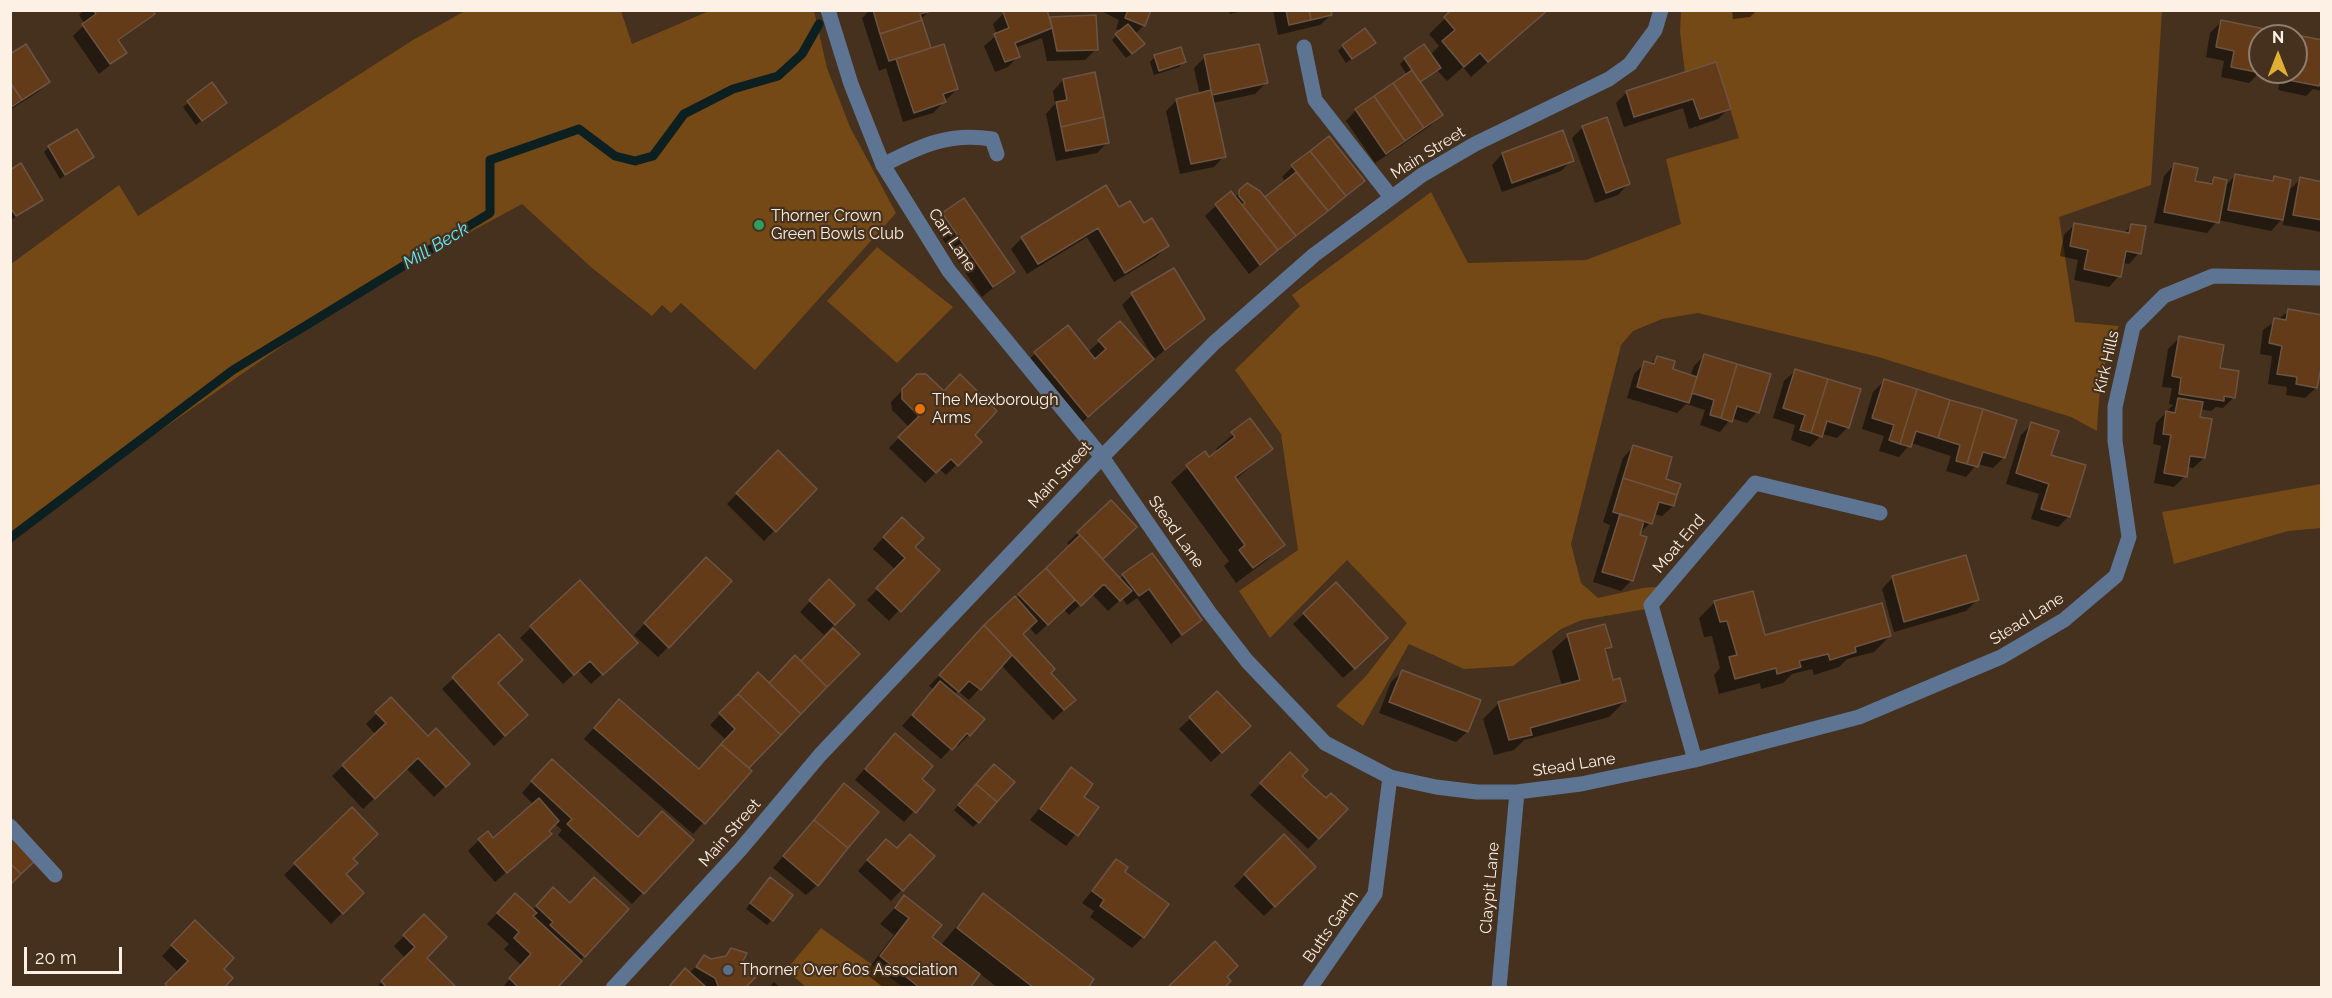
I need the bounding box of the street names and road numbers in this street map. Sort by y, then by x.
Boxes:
street label: Main Street [1387,123,1469,183]
street label: Carr Lane [924,205,980,275]
street label: Kirk Hills [2090,329,2124,395]
street label: Main Street [1024,438,1096,512]
street label: Stead Lane [1144,492,1208,572]
street label: Moat End [1649,511,1709,577]
street label: Stead Lane [1986,589,2068,649]
street label: Stead Lane [1531,749,1617,781]
street label: Main Street [695,795,765,871]
street label: Claypit Lane [1476,841,1504,935]
street label: Butts Garth [1299,887,1363,967]

